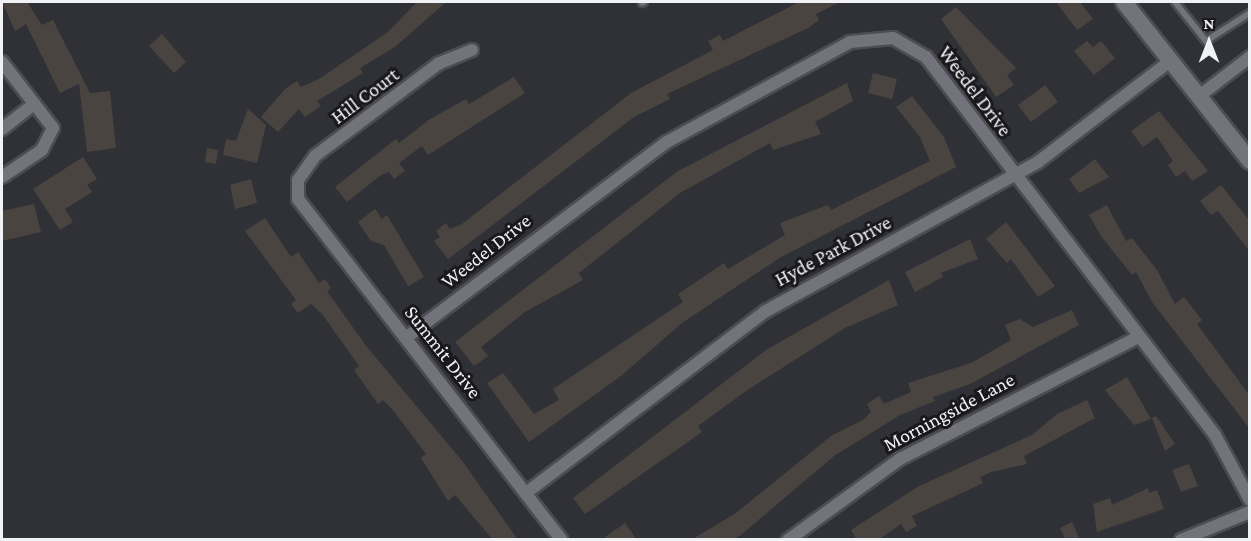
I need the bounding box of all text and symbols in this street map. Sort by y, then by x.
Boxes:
north arrow [1179,12,1239,72]
text: N [1204,15,1214,32]
street label: Weedel Drive [933,41,1017,141]
street label: Hill Court [326,63,404,129]
street label: Weedel Drive [436,209,536,293]
street label: Hyde Park Drive [771,210,895,292]
street label: Summit Drive [399,301,487,403]
street label: Morningside Lane [879,367,1019,457]

